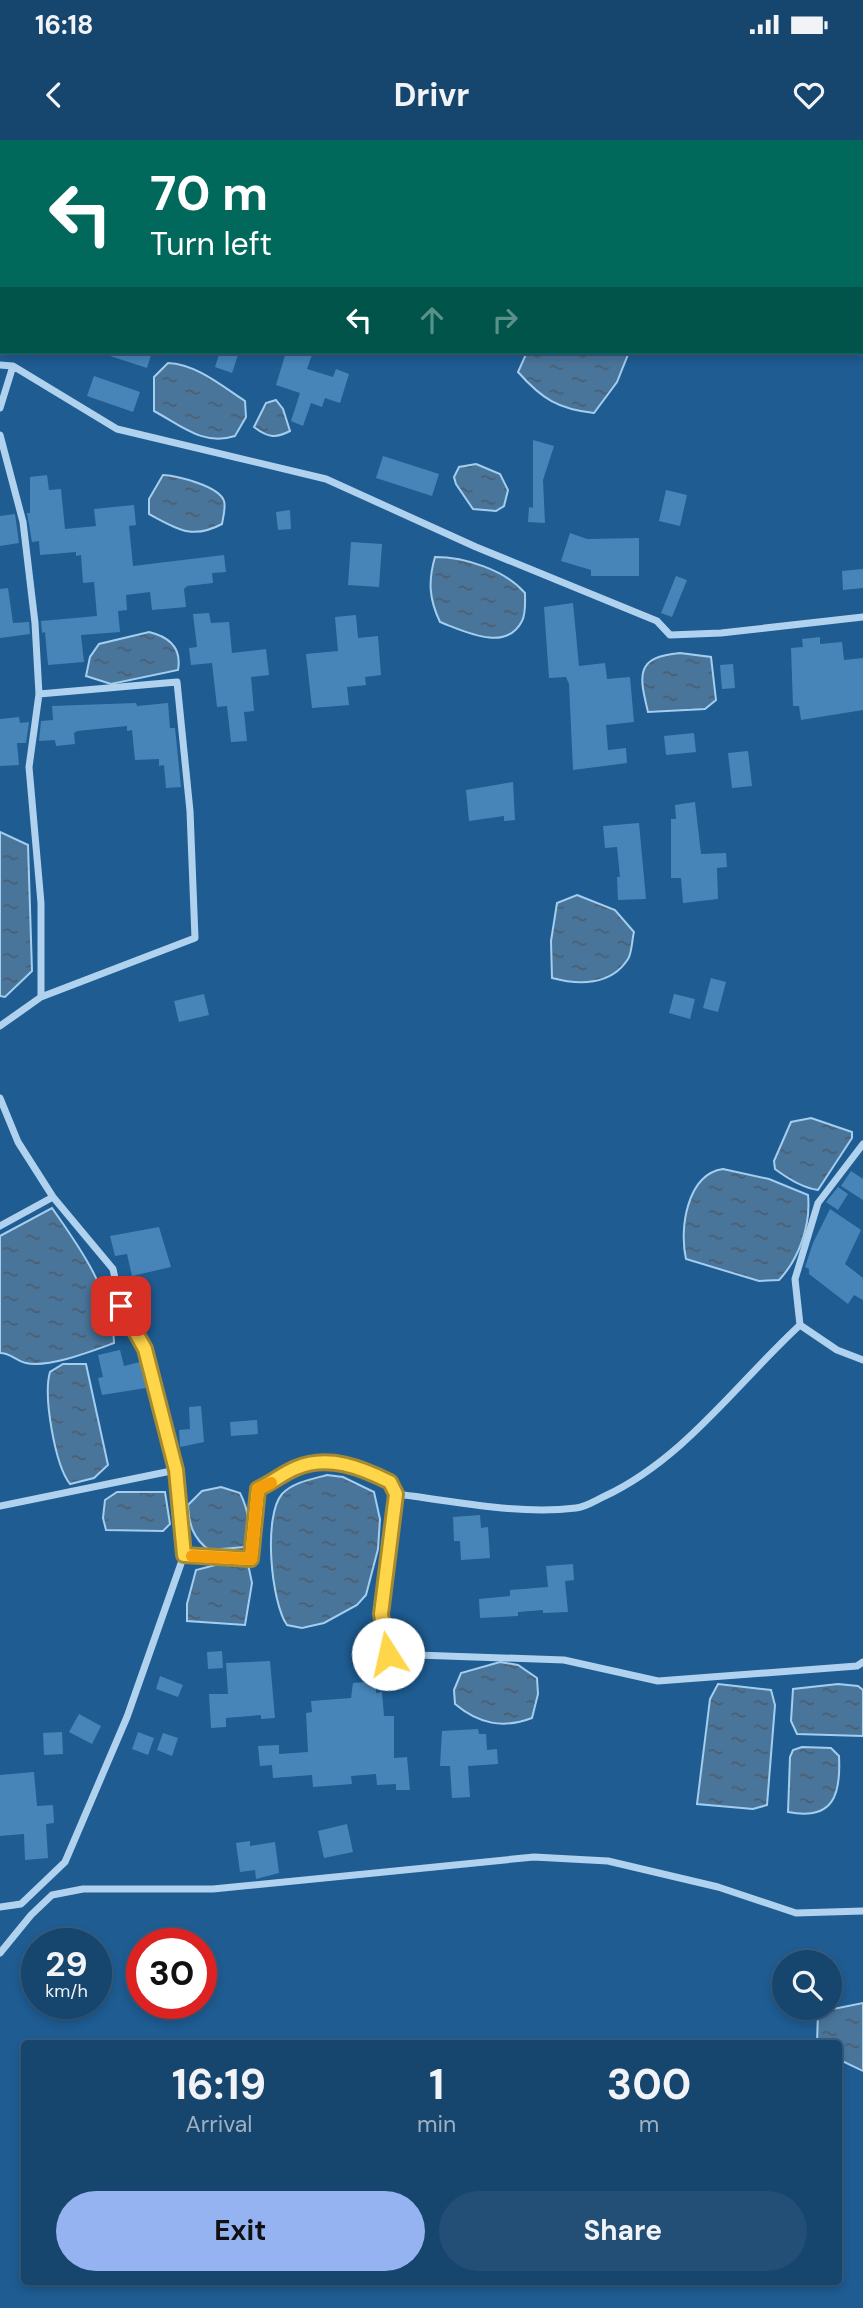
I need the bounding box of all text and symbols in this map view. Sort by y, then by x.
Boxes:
text: 16:18 [35,8,93,42]
text: Drivr [394,74,469,116]
icon: back [35,76,73,114]
icon: heart [790,76,828,114]
text: 70 m [150,161,268,225]
icon: left [35,168,126,259]
text: Turn left [150,223,272,265]
icon: left [340,301,378,339]
icon: ahead [413,301,451,339]
icon: right [486,301,524,339]
pin [91,1276,151,1336]
icon: arrive [102,1287,140,1325]
position arrow [351,1617,425,1691]
speed limit sign: 30 [126,1928,217,2019]
text: 29 [45,1941,88,1987]
map controls [772,1950,842,2020]
button: search [772,1950,842,2020]
text: km/h [45,1979,88,2003]
text: 16:19 [172,2057,266,2112]
text: 1 [429,2057,444,2112]
text: 300 [607,2057,691,2112]
text: Arrival [185,2109,252,2139]
text: min [417,2109,456,2139]
text: m [639,2109,659,2139]
button: Exit [56,2191,425,2271]
button: Share [439,2191,807,2271]

